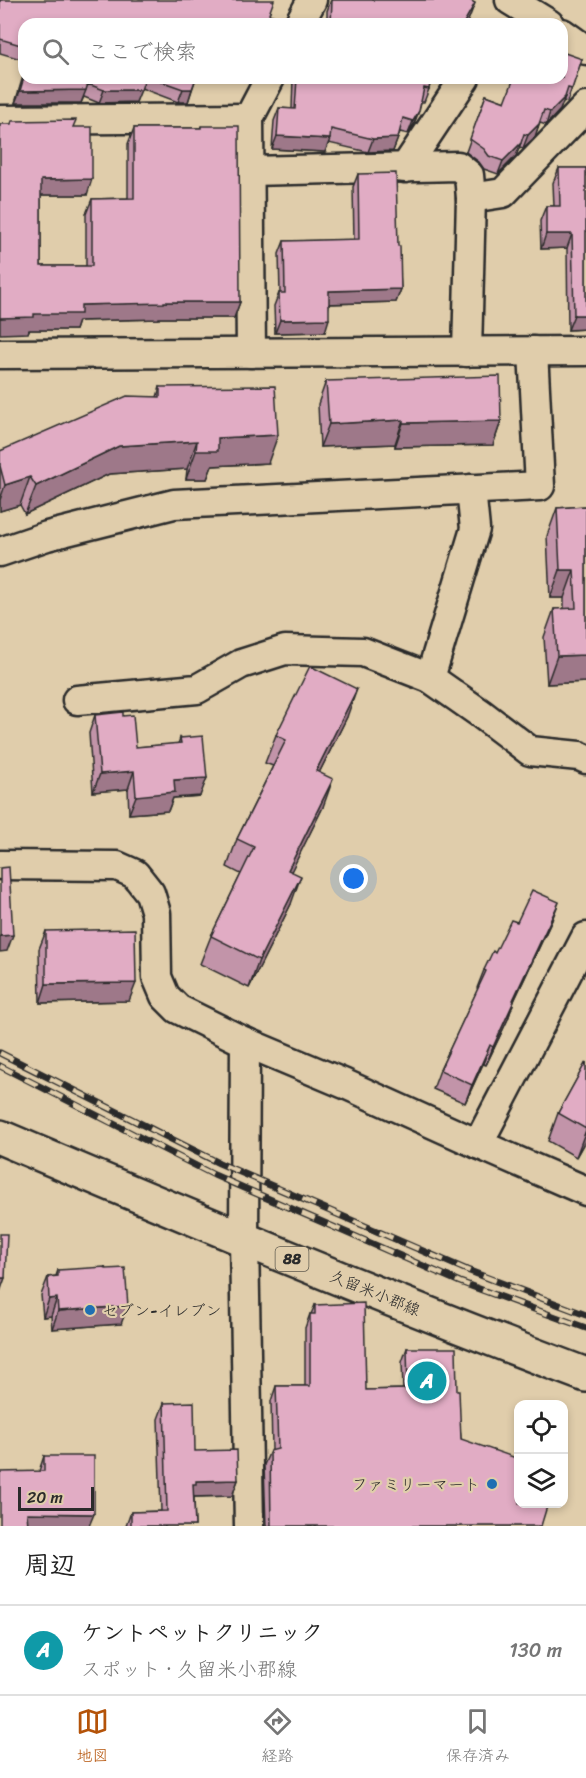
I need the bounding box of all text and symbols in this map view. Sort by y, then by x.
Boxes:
search box [18,18,568,84]
text: ここで検索 [87,32,197,71]
icon: search [39,35,72,68]
your location [339,864,368,893]
road number: 88 [276,1247,308,1271]
street label: 久留米小郡線 [325,1262,425,1324]
place label: セブン-イレブン [102,1296,221,1325]
marker: セブン-イレブン [83,1303,97,1317]
pin: A [408,1358,446,1404]
map controls [514,1400,568,1508]
button: locate [514,1400,568,1454]
button: layers [514,1454,568,1508]
place label: ファミリーマート [352,1470,480,1499]
marker: ファミリーマート [485,1477,499,1491]
text: 20 m [27,1483,63,1512]
scale bar [18,1484,94,1512]
text: 周辺 [24,1542,76,1588]
text: ケントペットクリニック [81,1613,323,1652]
text: A [37,1633,50,1668]
text: 130 m [509,1633,562,1668]
text: スポット · 久留米小郡線 [81,1652,297,1687]
tab: 地図 [76,1705,109,1770]
tab: 経路 [261,1705,294,1770]
tab: 保存済み [446,1705,510,1770]

